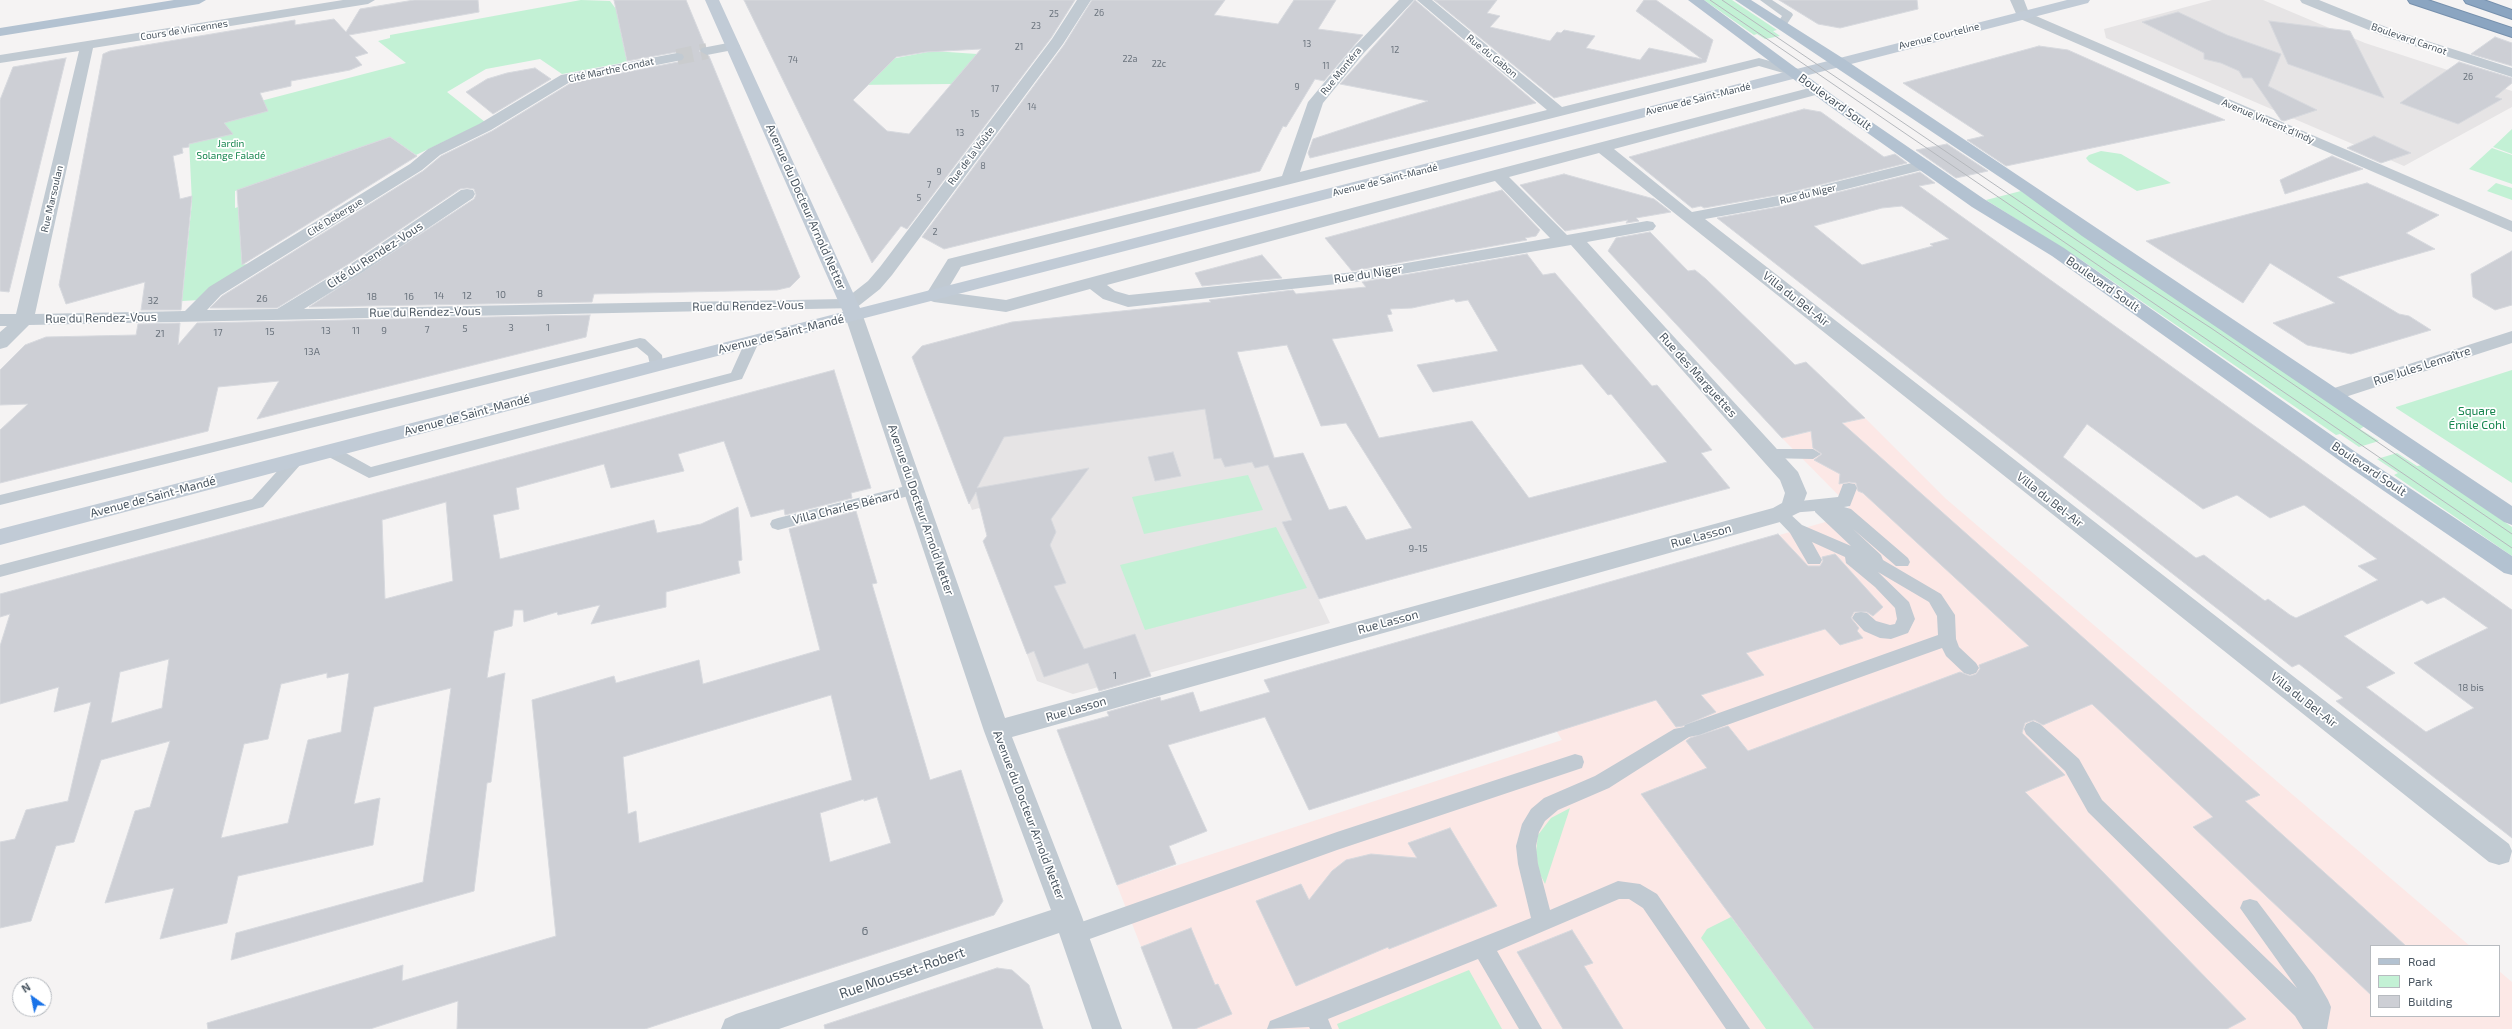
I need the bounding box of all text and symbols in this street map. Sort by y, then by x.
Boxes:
house number: 26 [1094,8,1104,18]
house number: 25 [1049,9,1059,19]
street label: Cours de Vincennes [139,17,229,43]
street label: Avenue Courteline [1897,20,1981,52]
street label: Boulevard Carnot [2370,20,2448,58]
house number: 23 [1031,21,1041,31]
street label: Rue du Gabon [1464,32,1520,80]
house number: 13 [1303,39,1311,49]
house number: 21 [1015,42,1023,52]
street label: Rue Montéra [1318,45,1364,97]
house number: 12 [1391,45,1399,55]
house number: 22a [1122,54,1138,64]
street label: Cité Marthe Condat [567,55,655,85]
house number: 74 [788,55,798,65]
house number: 22c [1152,59,1166,69]
house number: 11 [1322,61,1330,71]
street label: Boulevard Soult [1796,71,1874,133]
house number: 26 [2463,72,2473,82]
street label: Avenue de Saint-Mandé [1644,80,1752,118]
house number: 9 [1294,82,1300,92]
house number: 17 [991,84,999,94]
street label: Avenue Vincent d'Indy [2220,96,2316,146]
house number: 14 [1027,102,1037,112]
house number: 15 [971,109,979,119]
street label: Avenue du Docteur Arnold Netter [763,122,849,292]
street label: Rue de la Voûte [945,125,997,187]
house number: 13 [956,128,964,138]
park label: Jardin Solange Faladé [197,138,265,162]
house number: 8 [980,161,986,171]
street label: Avenue de Saint-Mandé [1331,161,1439,199]
street label: Rue Marsoulan [38,164,66,234]
house number: 9 [936,167,942,177]
house number: 7 [927,180,931,190]
street label: Rue du Niger [1779,181,1837,207]
house number: 5 [917,193,921,203]
street label: Cité Debergue [305,195,365,239]
street label: Cité du Rendez-Vous [324,219,426,291]
house number: 2 [932,227,938,237]
street label: Boulevard Soult [2063,253,2143,315]
street label: Rue du Niger [1333,261,1403,287]
street label: Villa du Bel-Air [1760,268,1832,330]
house number: 8 [537,288,543,300]
house number: 10 [496,289,506,301]
house number: 14 [434,290,444,302]
house number: 12 [462,290,472,302]
house number: 18 [367,291,377,303]
house number: 16 [404,291,414,303]
house number: 26 [256,293,268,305]
house number: 32 [147,295,159,307]
street label: Rue du Rendez-Vous [692,298,804,314]
street label: Rue du Rendez-Vous [369,304,481,320]
street label: Rue du Rendez-Vous [45,310,157,326]
street label: Avenue de Saint-Mandé [716,311,846,357]
house number: 3 [508,322,514,334]
house number: 1 [546,322,550,334]
house number: 5 [462,323,468,335]
house number: 7 [424,324,430,336]
house number: 13 [321,325,331,337]
house number: 11 [352,325,360,337]
house number: 9 [381,325,387,337]
house number: 15 [265,326,275,338]
house number: 17 [213,327,223,339]
house number: 21 [155,328,165,340]
street label: Rue des Marguettes [1656,330,1740,420]
street label: Rue Jules Lemaître [2372,343,2472,389]
house number: 13A [304,346,320,358]
street label: Avenue de Saint-Mandé [403,391,531,439]
park label: Square Émile Cohl [2448,404,2506,432]
street label: Avenue du Docteur Arnold Netter [885,423,957,597]
street label: Boulevard Soult [2329,439,2409,499]
street label: Villa du Bel-Air [2014,469,2086,531]
street label: Avenue de Saint-Mandé [89,473,217,521]
street label: Villa Charles Bénard [791,487,901,527]
street label: Rue Lasson [1669,521,1733,551]
house number: 9-15 [1408,543,1428,555]
street label: Rue Lasson [1356,607,1420,637]
street label: Villa du Bel-Air [2268,669,2340,731]
house number: 1 [1113,670,1117,682]
house number: 18 bis [2458,682,2484,694]
street label: Rue Lasson [1044,694,1108,724]
street label: Avenue du Docteur Arnold Netter [990,729,1068,901]
house number: 6 [862,924,868,938]
street label: Rue Mousset-Robert [837,944,967,1002]
legend [2370,945,2500,1017]
text: Road [2408,954,2436,968]
text: Park [2408,974,2433,988]
north arrow [12,977,52,1017]
text: N [19,980,33,995]
text: Building [2408,994,2452,1008]

